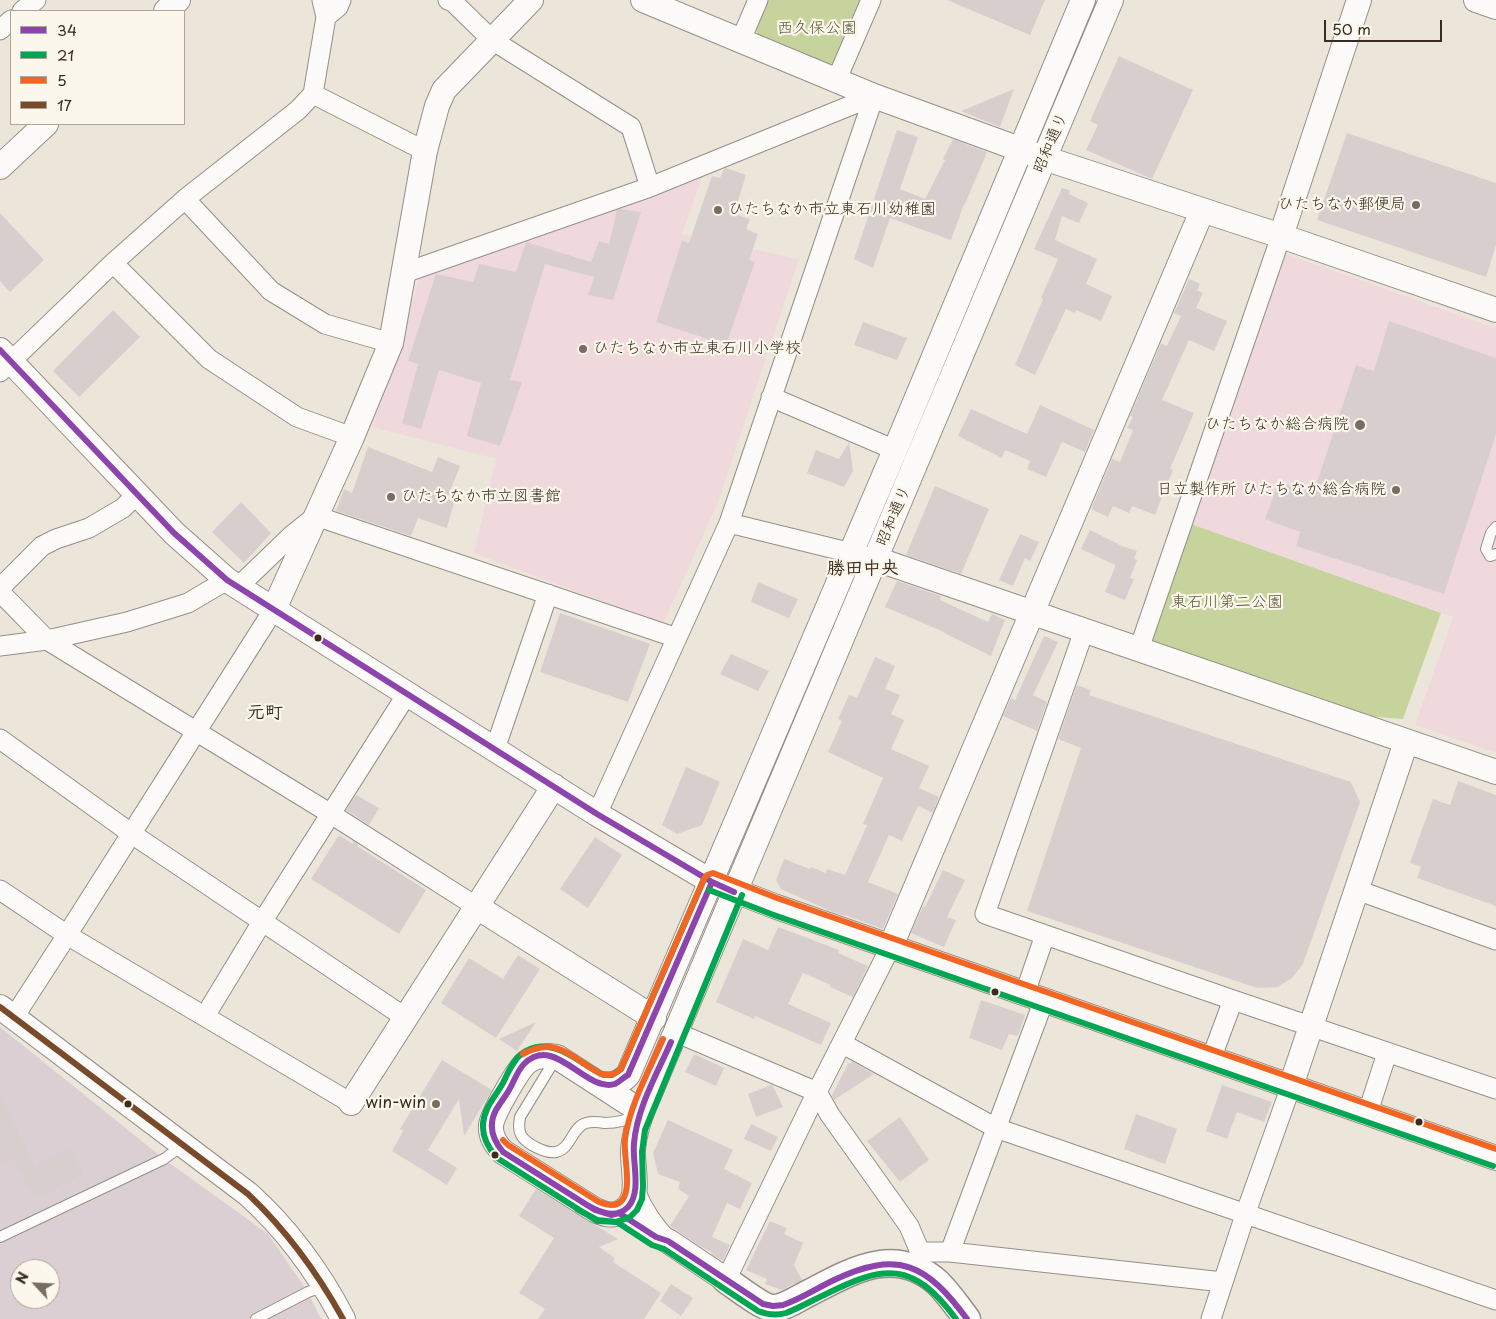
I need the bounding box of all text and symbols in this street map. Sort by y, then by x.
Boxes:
legend [10,10,185,125]
scale bar [1326,10,1444,42]
text: 50 m [1332,17,1371,40]
text: 34 [57,18,77,41]
park label: 西久保公園 [777,19,857,39]
text: 21 [57,43,74,66]
text: 5 [57,68,67,91]
text: 17 [57,93,72,116]
street label: 昭和通り [1030,110,1072,176]
place label: ひたちなか郵便局 [1278,195,1406,215]
marker: ひたちなか郵便局 [1410,199,1422,211]
place label: ひたちなか市立東石川幼稚園 [728,200,936,220]
marker: ひたちなか市立東石川幼稚園 [712,204,724,216]
place label: ひたちなか市立東石川小学校 [593,339,801,359]
marker: ひたちなか市立東石川小学校 [577,343,589,355]
place label: ひたちなか総合病院 [1205,415,1349,435]
marker: ひたちなか総合病院 [1353,418,1367,432]
place label: 日立製作所 ひたちなか総合病院 [1157,480,1386,500]
street label: 昭和通り [873,483,915,549]
marker: 日立製作所 ひたちなか総合病院 [1390,484,1402,496]
place label: ひたちなか市立図書館 [401,487,561,507]
marker: ひたちなか市立図書館 [385,491,397,503]
district label: 勝田中央 [827,558,899,580]
park label: 東石川第二公園 [1171,593,1283,613]
unlabelled marker [313,633,323,643]
district label: 元町 [247,702,283,724]
unlabelled marker [990,987,1000,997]
place label: win-win [366,1094,426,1114]
marker: win-win [430,1098,442,1110]
unlabelled marker [123,1099,133,1109]
unlabelled marker [1414,1117,1424,1127]
unlabelled marker [490,1150,500,1160]
north arrow [10,1259,60,1309]
text: N [10,1268,34,1287]

